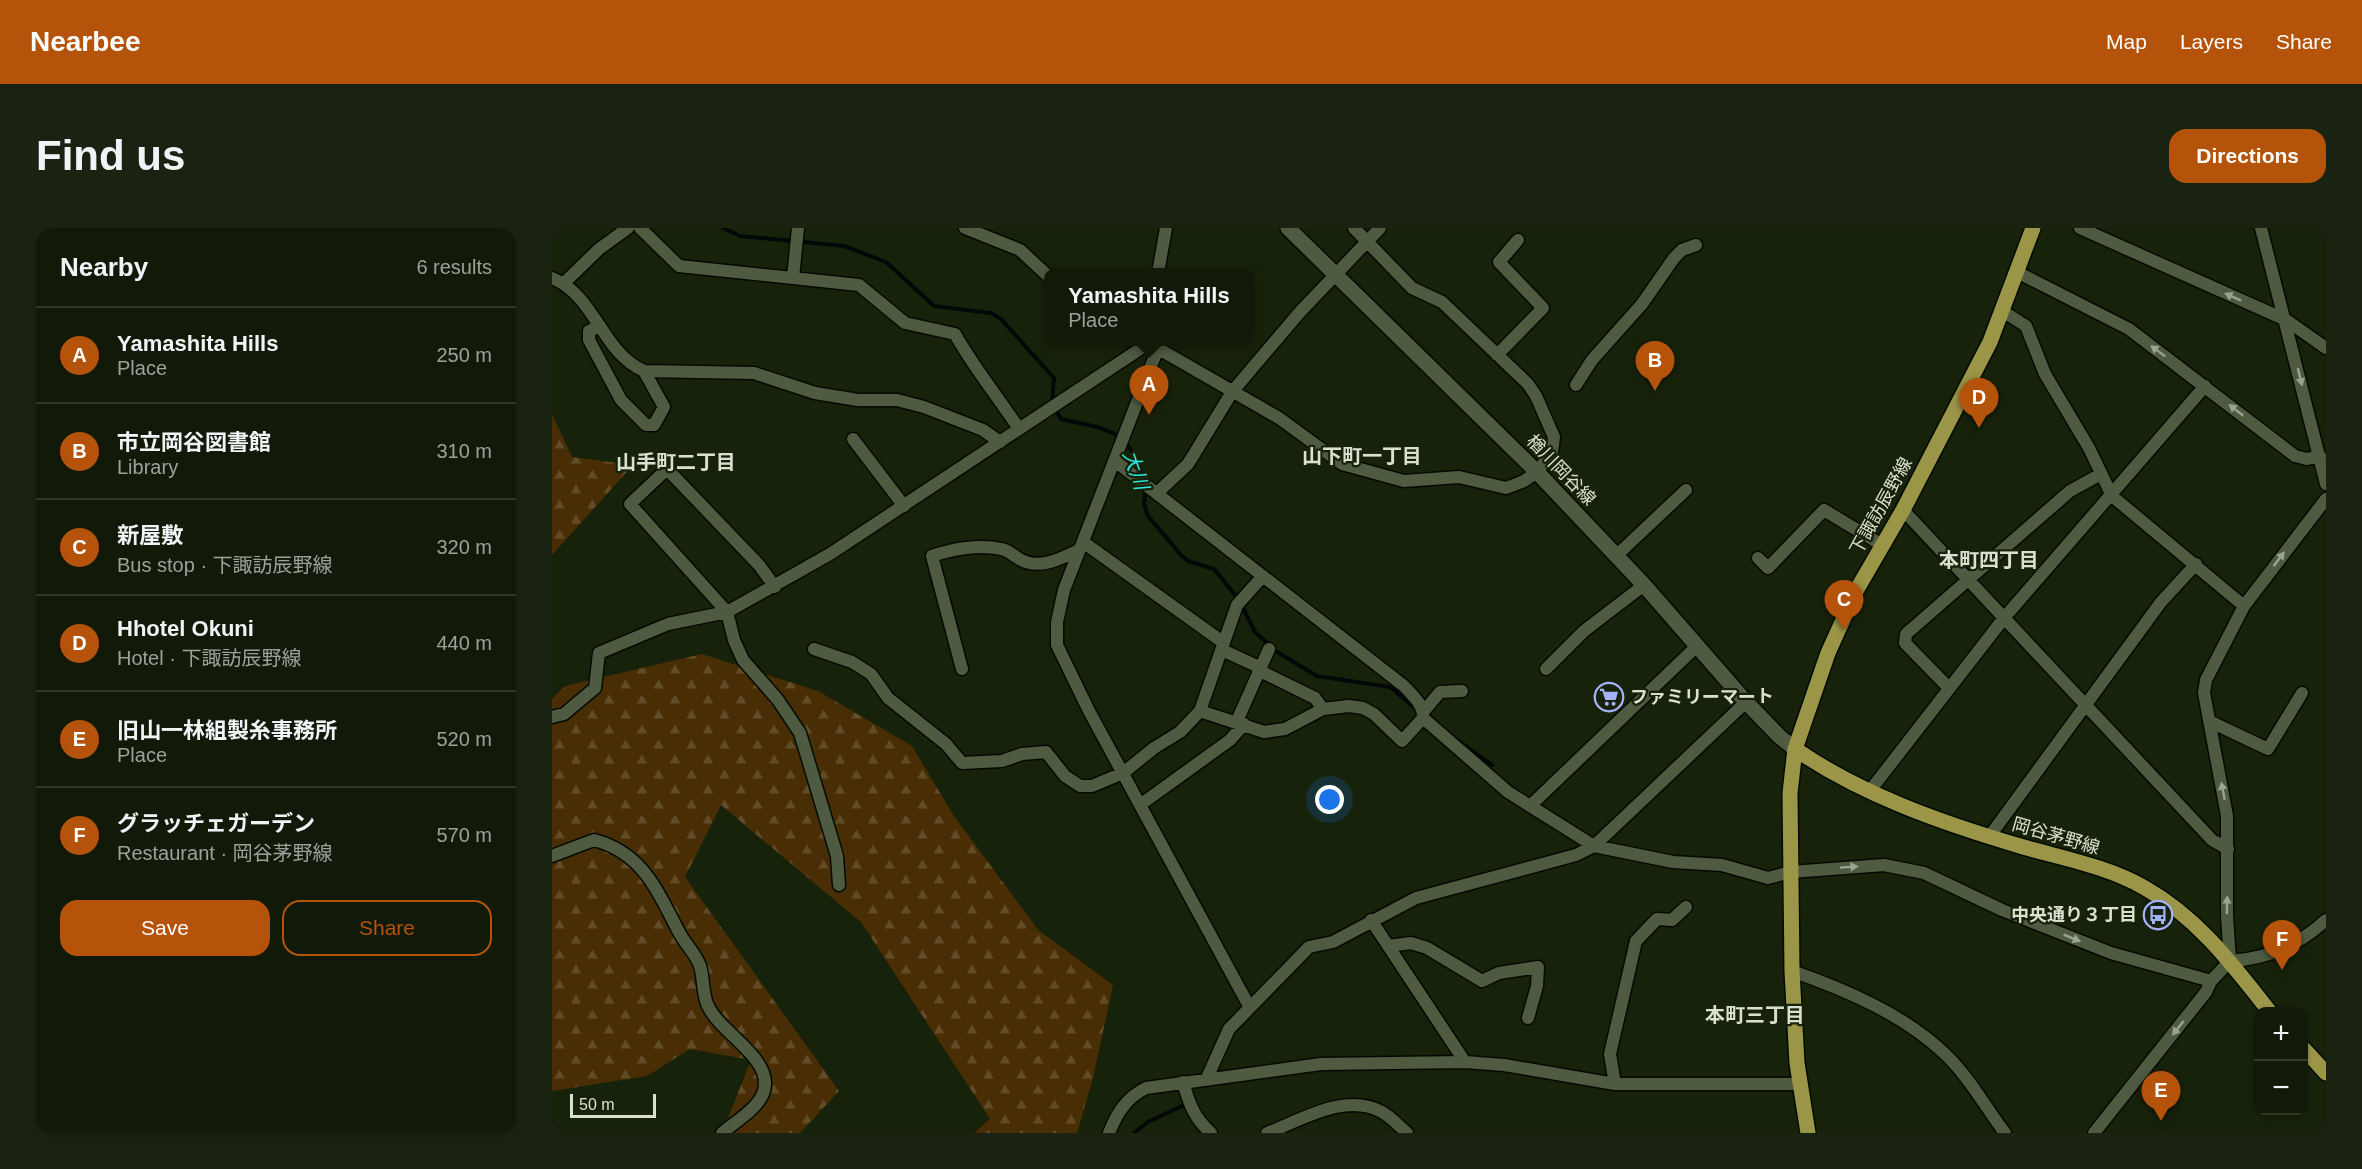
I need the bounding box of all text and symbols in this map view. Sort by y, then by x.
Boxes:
text: Nearbee [30,26,141,57]
text: Map [2106,30,2147,53]
text: Layers [2180,30,2243,53]
text: Share [2276,30,2332,53]
button: Directions [2169,129,2326,183]
text: Find us [36,132,185,179]
text: Nearby [60,252,148,282]
text: 6 results [416,256,492,278]
popup [1044,268,1254,346]
text: Yamashita Hills [1068,283,1230,308]
one-way arrow [2224,292,2241,301]
text: Place [1068,309,1118,331]
text: Yamashita Hills [117,331,278,356]
pin: B [1636,342,1674,391]
text: A [72,344,87,366]
text: 250 m [436,344,492,366]
one-way arrow [2151,345,2167,357]
text: Place [117,357,167,379]
pin: A [1130,366,1168,415]
one-way arrow [2296,368,2306,386]
pin: D [1960,378,1998,428]
one-way arrow [2228,404,2244,416]
text: 市立岡谷図書館 [117,430,271,455]
street label: 楢川岡谷線 [1523,431,1599,509]
text: B [72,440,87,462]
text: 310 m [436,440,492,462]
district label: 山下町一丁目 [1302,445,1422,467]
water label: 大川 [1119,448,1154,494]
district label: 山手町二丁目 [616,451,736,473]
street label: 下諏訪辰野線 [1846,454,1916,558]
text: Library [117,456,178,478]
text: 新屋敷 [117,523,183,548]
text: C [72,536,87,558]
text: 320 m [436,536,492,558]
district label: 本町四丁目 [1939,549,2039,571]
one-way arrow [2273,551,2285,567]
text: Bus stop · 下諏訪辰野線 [117,554,333,576]
pin: C [1824,580,1864,630]
text: Hhotel Okuni [117,616,254,641]
text: D [72,632,87,654]
text: 440 m [436,632,492,654]
text: Hotel · 下諏訪辰野線 [117,647,301,669]
supermarket icon: ファミリーマート [1593,681,1625,713]
place label: ファミリーマート [1630,687,1774,707]
text: 旧山一林組製糸事務所 [117,718,337,743]
text: E [73,728,86,750]
text: 520 m [436,728,492,750]
text: Place [117,744,167,766]
one-way arrow [2218,781,2227,800]
your location [1315,785,1344,814]
text: グラッチェガーデン [117,811,315,836]
street label: 岡谷茅野線 [2010,814,2102,858]
text: F [73,824,86,846]
text: 570 m [436,824,492,846]
text: Restaurant · 岡谷茅野線 [117,842,333,864]
one-way arrow [1840,863,1859,872]
one-way arrow [2222,896,2232,915]
bus stop icon: 中央通り３丁目 [2142,899,2174,931]
button: Save [60,900,270,956]
button: Share [282,900,492,956]
place label: 中央通り３丁目 [2011,905,2137,925]
pin: F [2262,920,2302,970]
one-way arrow [2063,934,2081,943]
district label: 本町三丁目 [1705,1004,1805,1026]
map controls [2254,1007,2308,1115]
button: + [2254,1007,2308,1061]
one-way arrow [2172,1021,2184,1036]
button: − [2254,1061,2308,1115]
pin: E [2142,1072,2180,1121]
scale bar [570,1091,656,1118]
text: 50 m [579,1096,615,1113]

